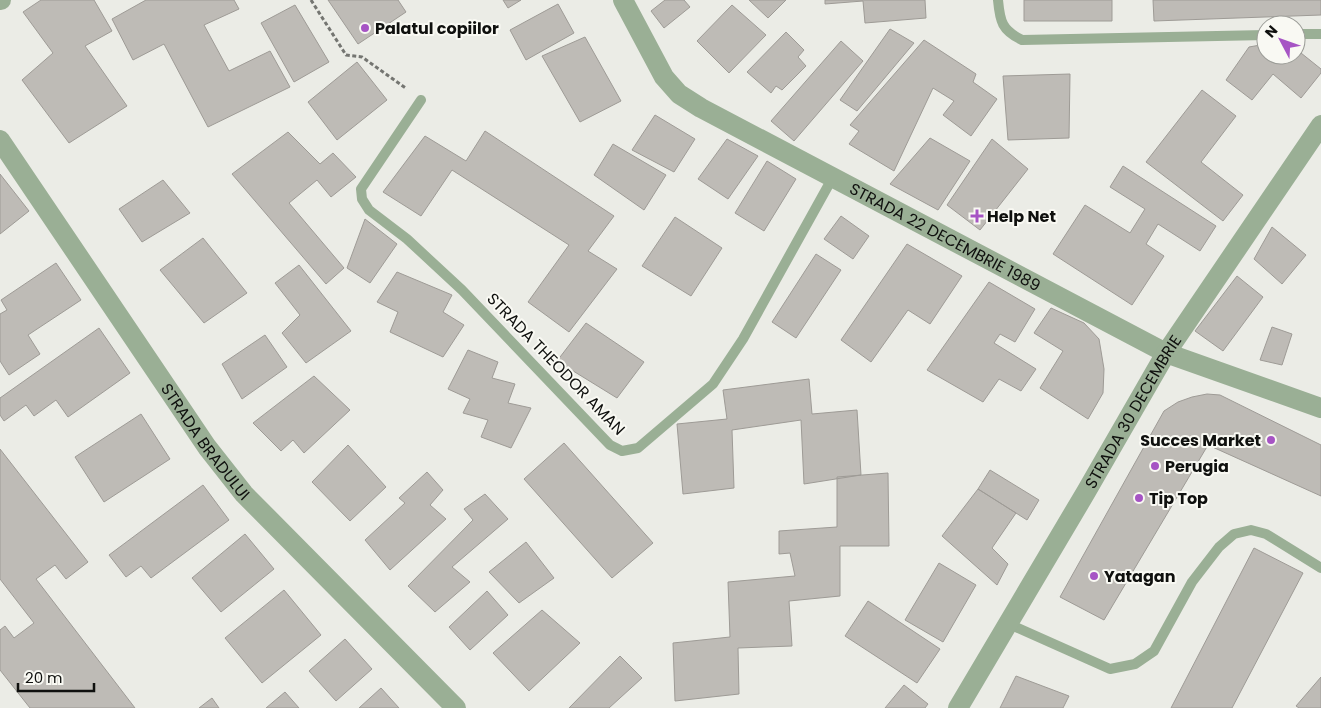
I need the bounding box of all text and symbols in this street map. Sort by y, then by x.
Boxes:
north arrow [1256,15,1306,65]
place label: Palatul copiilor [375,17,499,40]
text: N [1260,21,1282,42]
marker: Palatul copiilor [359,22,371,34]
street label: STRADA 22 DECEMBRIE 1989 [846,177,1045,296]
place label: Help Net [987,205,1056,228]
marker: Help Net [971,210,983,222]
street label: STRADA THEODOR AMAN [482,288,630,440]
street label: STRADA 30 DECEMBRIE [1079,330,1187,493]
street label: STRADA BRADULUI [156,379,255,505]
place label: Succes Market [1140,429,1261,452]
marker: Succes Market [1265,434,1277,446]
place label: Perugia [1165,455,1229,478]
marker: Perugia [1149,460,1161,472]
place label: Tip Top [1149,487,1208,510]
marker: Tip Top [1133,492,1145,504]
place label: Yatagan [1104,565,1175,588]
marker: Yatagan [1088,570,1100,582]
scale bar [18,660,94,692]
text: 20 m [25,667,63,688]

